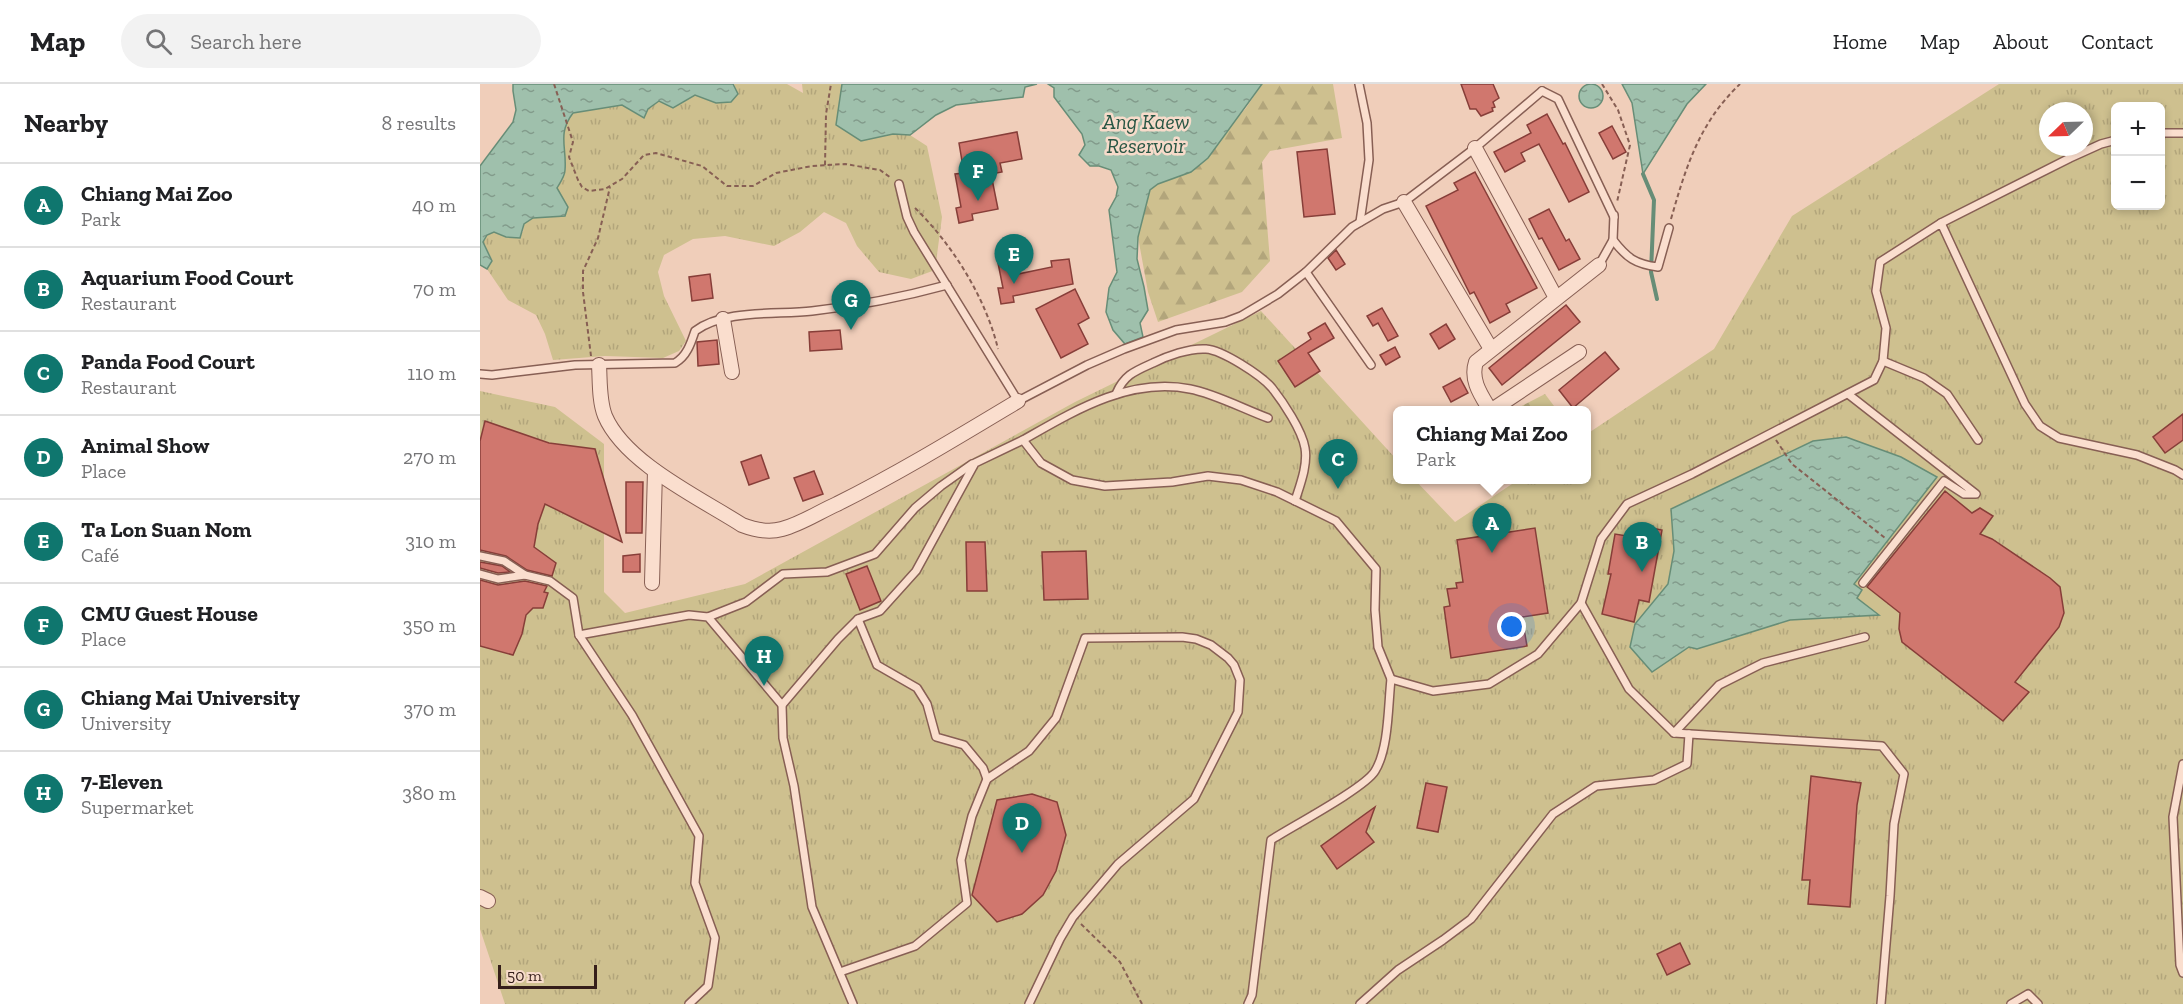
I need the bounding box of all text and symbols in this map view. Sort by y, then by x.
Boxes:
search box [121,14,541,68]
text: Map [30,25,85,58]
icon: search [142,25,175,58]
text: Search here [190,28,302,55]
text: Home [1833,29,1887,54]
text: Map [1920,29,1960,54]
text: About [1993,29,2048,54]
text: Contact [2081,29,2153,54]
north arrow [2039,102,2093,156]
map controls [2111,102,2165,210]
button: + [2111,102,2165,156]
text: Nearby [24,107,108,139]
water label: Ang Kaew Reservoir [1102,109,1189,158]
text: 8 results [381,111,456,135]
pin: F [958,152,998,201]
button: − [2111,156,2165,210]
text: Chiang Mai Zoo [81,180,233,207]
text: A [37,193,50,217]
text: 40 m [412,193,456,217]
text: Park [81,207,121,231]
pin: E [994,234,1034,284]
text: Aquarium Food Court [81,264,293,291]
text: B [37,277,50,301]
text: 70 m [413,277,456,301]
pin: G [832,280,871,330]
text: Restaurant [81,291,177,315]
text: Panda Food Court [81,348,255,375]
text: C [37,361,50,385]
text: 110 m [407,361,456,385]
text: Restaurant [81,375,177,399]
popup [1393,406,1591,484]
text: Chiang Mai Zoo [1416,420,1568,447]
text: Animal Show [81,432,210,459]
pin: C [1318,440,1358,489]
text: D [37,445,50,469]
text: 270 m [403,445,456,469]
text: Park [1416,447,1456,471]
text: Place [81,459,126,483]
pin: A [1472,504,1512,553]
text: Ta Lon Suan Nom [81,516,252,543]
pin: B [1622,522,1662,572]
text: E [38,529,49,553]
text: 310 m [405,529,456,553]
text: Café [81,543,119,567]
text: CMU Guest House [81,600,258,627]
your location [1497,612,1526,641]
text: F [38,613,49,637]
text: 350 m [403,613,456,637]
text: Place [81,627,126,651]
pin: H [744,636,784,686]
text: Chiang Mai University [81,684,300,711]
text: G [37,697,50,721]
text: 370 m [403,697,456,721]
text: University [81,711,171,735]
text: 7-Eleven [81,768,163,795]
text: H [36,781,51,805]
text: 380 m [402,781,456,805]
text: Supermarket [81,795,194,819]
pin: D [1002,804,1042,853]
scale bar [498,962,597,990]
text: 50 m [507,966,542,985]

